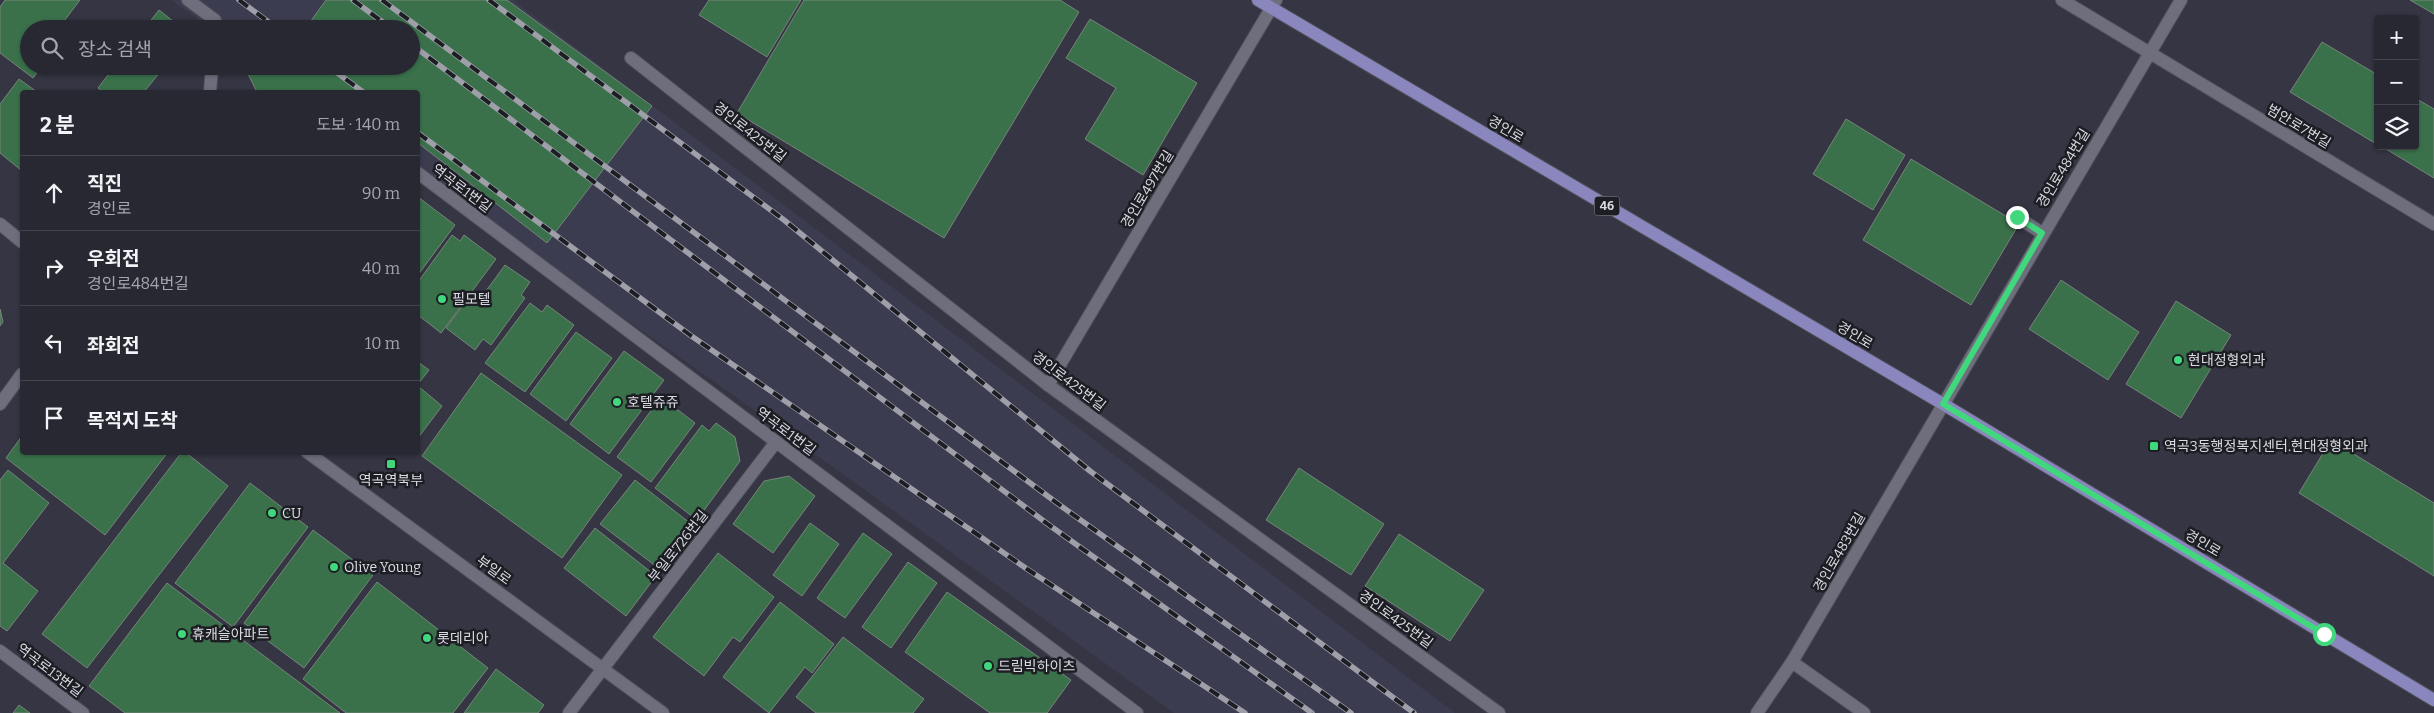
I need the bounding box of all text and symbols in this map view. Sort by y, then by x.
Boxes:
map controls [2374,15,2419,150]
button: + [2374,15,2419,60]
search box [20,20,420,75]
icon: search [38,34,66,62]
text: 장소 검색 [78,38,152,61]
button: − [2374,60,2419,105]
street label: 경인로425번길 [710,99,789,166]
street label: 범안로7번길 [2264,101,2334,152]
button: layers [2374,105,2419,150]
text: 2 분 [40,112,75,138]
street label: 경인로 [1485,112,1527,147]
text: 도보 · 140 m [316,115,400,134]
street label: 경인로484번길 [2033,126,2094,211]
street label: 경인로497번길 [1118,147,1177,231]
street label: 역곡로1번길 [429,161,495,216]
text: 직진 [87,172,122,195]
icon: ahead [40,179,68,207]
text: 90 m [362,184,400,203]
road number: 46 [1594,197,1620,216]
text: 경인로 [87,199,131,218]
route end [2006,206,2029,229]
text: 우회전 [87,247,139,270]
icon: right [40,254,68,282]
text: 40 m [362,259,400,278]
text: 경인로484번길 [87,274,189,293]
place label: 필모텔 [452,291,491,308]
marker: 필모텔 [436,293,448,305]
street label: 경인로 [1834,318,1876,353]
icon: left [40,329,68,357]
text: 좌회전 [87,334,139,357]
text: 10 m [365,334,400,353]
street label: 경인로425번길 [1029,348,1109,415]
place label: 현대정형외과 [2188,352,2265,369]
marker: 현대정형외과 [2172,354,2184,366]
place label: 호텔쥬쥬 [627,394,679,411]
marker: 호텔쥬쥬 [611,396,623,408]
icon: arrive [40,404,68,432]
street label: 역곡로1번길 [753,404,819,459]
text: 목적지 도착 [87,409,178,432]
place label: 역곡3동행정복지센터.현대정형외과 [2164,438,2368,455]
marker: 역곡3동행정복지센터.현대정형외과 [2148,440,2160,452]
marker: 역곡역북부 [385,458,397,470]
place label: 역곡역북부 [359,472,423,489]
place label: CU [282,505,302,522]
marker: CU [266,507,278,519]
street label: 부일로726번길 [645,507,712,586]
street label: 경인로483번길 [1810,510,1869,595]
street label: 경인로 [2182,526,2224,561]
street label: 부일로 [473,552,514,589]
place label: Olive Young [344,559,421,576]
marker: Olive Young [328,561,340,573]
street label: 경인로425번길 [1355,587,1436,652]
route start [2313,623,2336,646]
place label: 휴캐슬아파트 [192,626,269,643]
marker: 휴캐슬아파트 [176,628,188,640]
place label: 롯데리아 [437,630,489,647]
marker: 롯데리아 [421,632,433,644]
street label: 역곡로13번길 [13,640,86,701]
place label: 드림빅하이츠 [998,658,1075,675]
marker: 드림빅하이츠 [982,660,994,672]

